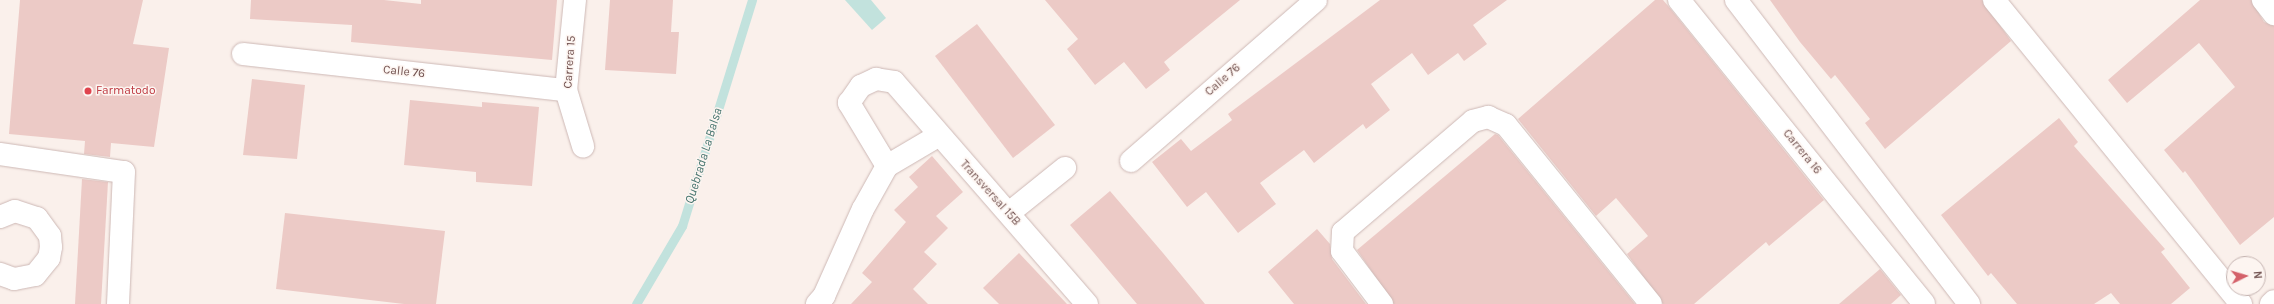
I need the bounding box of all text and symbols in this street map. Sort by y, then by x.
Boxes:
street label: Carrera 15 [561,35,579,89]
street label: Calle 76 [1202,61,1244,99]
street label: Calle 76 [382,63,426,81]
place label: Farmatodo [96,84,156,98]
marker: Farmatodo [83,86,93,96]
water label: Quebrada La Balsa [682,106,726,206]
street label: Carrera 16 [1780,127,1824,177]
street label: Transversal 15B [957,157,1023,229]
north arrow [2226,256,2266,296]
text: N [2251,270,2264,279]

